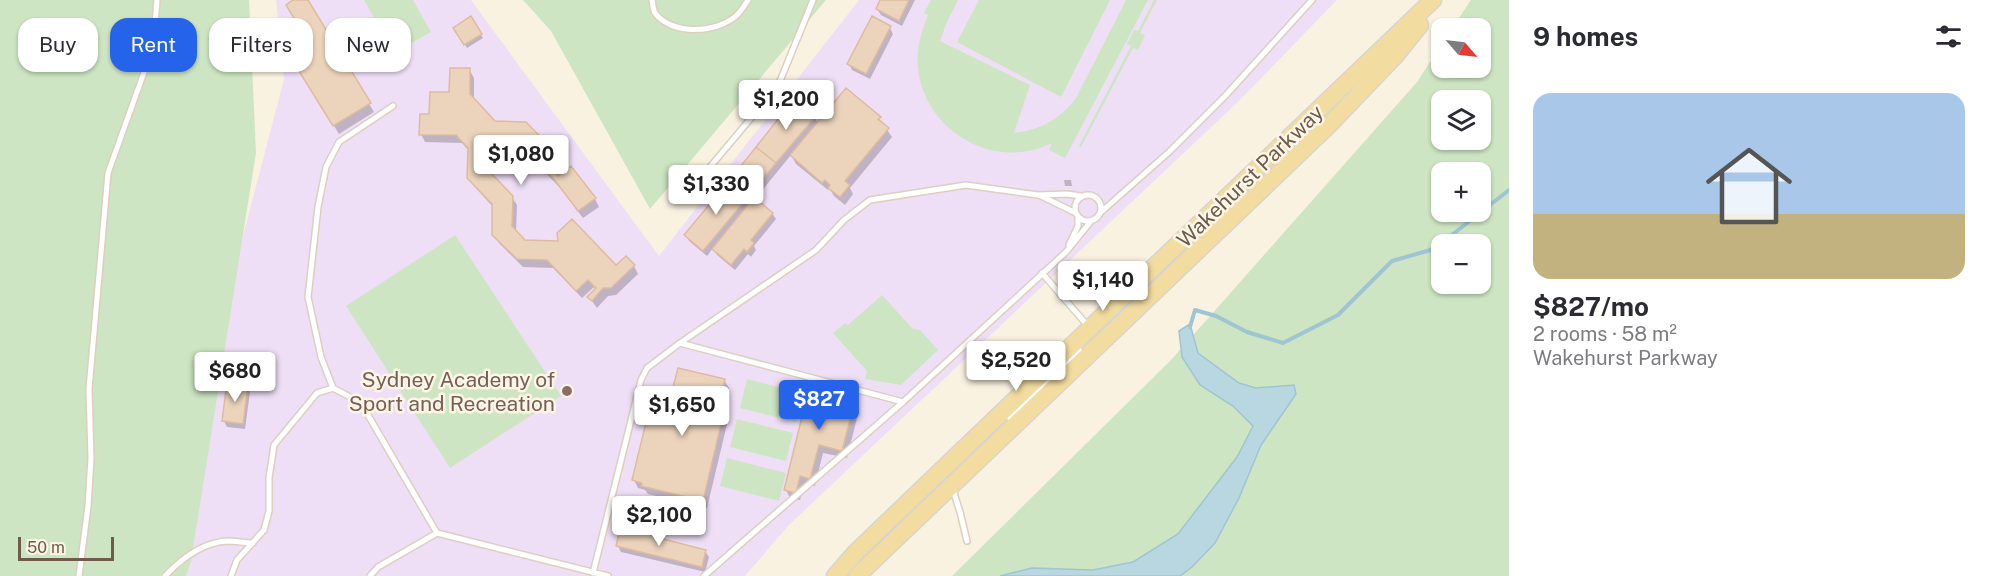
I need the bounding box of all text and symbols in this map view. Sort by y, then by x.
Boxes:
chip: Buy [18,18,98,72]
chip: Rent [110,18,197,72]
chip: Filters [209,18,313,72]
chip: New [325,18,411,72]
north arrow [1431,18,1491,78]
map controls [1431,18,1491,294]
icon: filters [1932,20,1965,53]
text: 9 homes [1533,21,1638,52]
pin: $1,200 [737,80,835,131]
text: $1,200 [753,87,819,111]
button: layers [1431,90,1491,150]
street label: Wakehurst Parkway [1172,100,1328,252]
icon: home [1695,132,1803,240]
pin: $1,080 [472,135,570,186]
text: $1,080 [488,142,554,166]
button: + [1431,162,1491,222]
pin: $1,330 [667,165,765,216]
text: $1,330 [682,172,750,196]
button: − [1431,234,1491,294]
pin: $1,140 [1054,261,1152,312]
text: $1,140 [1072,268,1134,292]
text: $827/mo [1533,291,1649,322]
text: 2 rooms · 58 m² [1533,322,1677,346]
pin: $2,520 [967,341,1065,392]
text: Wakehurst Parkway [1533,346,1718,370]
text: $2,520 [981,348,1051,372]
pin: $680 [199,352,271,403]
text: $680 [208,359,262,383]
place label: Sydney Academy of Sport and Recreation [349,367,555,416]
pin: $827 [783,380,855,431]
marker: Sydney Academy of Sport and Recreation [560,384,574,398]
pin: $1,650 [633,386,731,437]
text: $827 [793,387,845,411]
text: $1,650 [648,393,716,417]
pin: $2,100 [610,496,708,547]
text: $2,100 [626,503,692,527]
scale bar [18,534,114,562]
text: 50 m [27,538,65,557]

